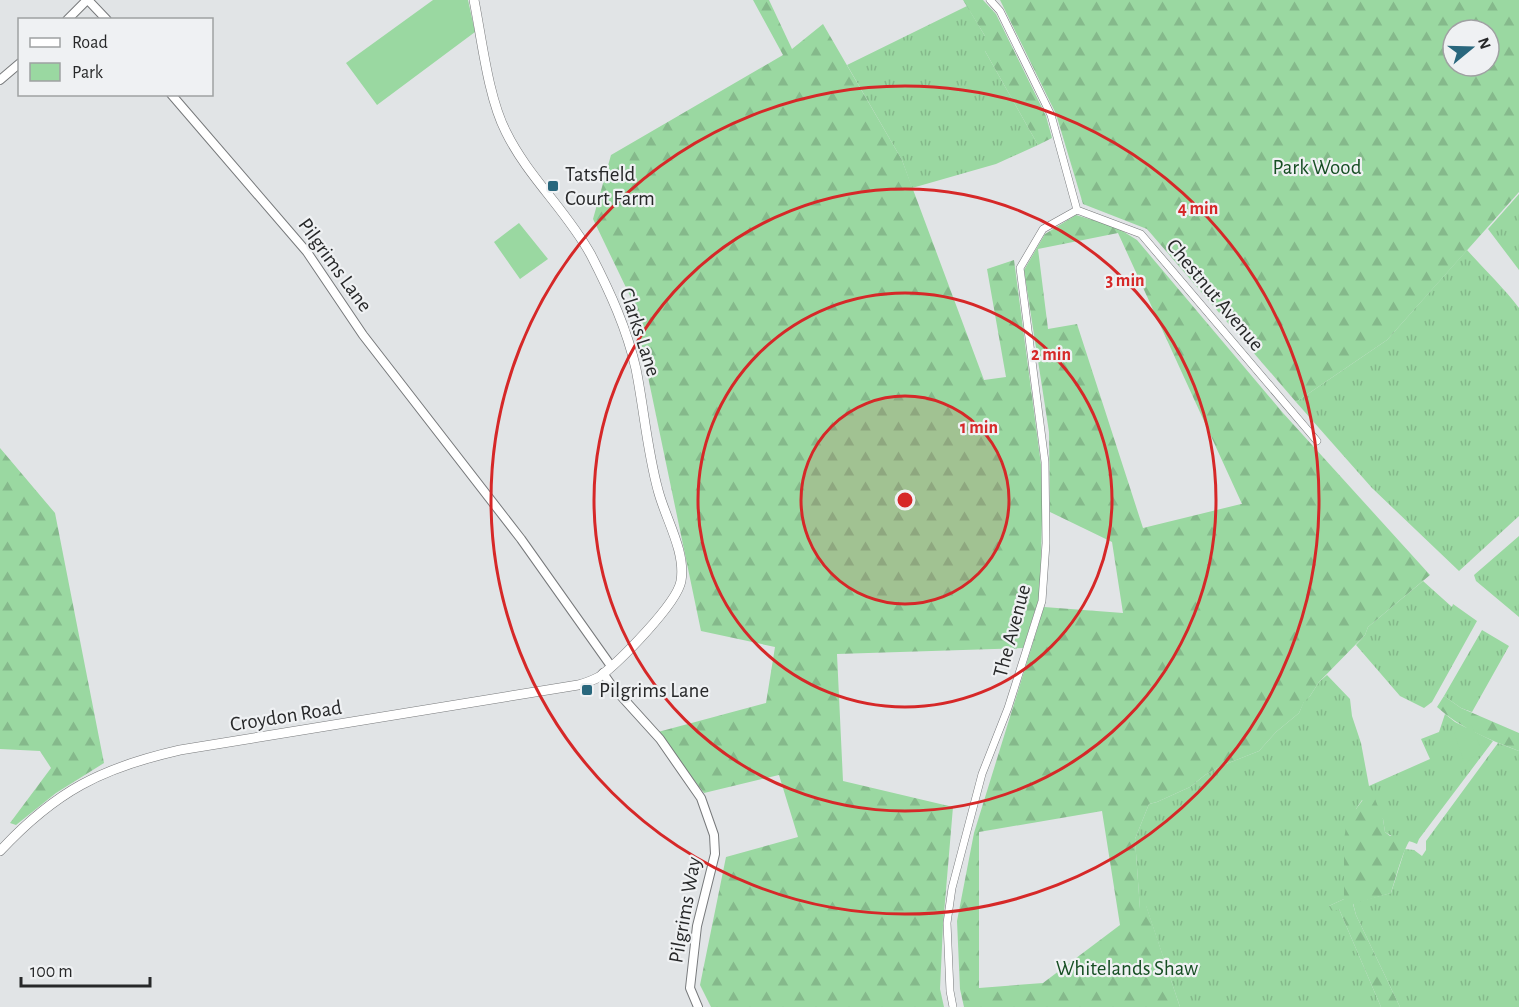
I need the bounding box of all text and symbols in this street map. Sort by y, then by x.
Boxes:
legend [18,18,213,96]
north arrow [1441,18,1501,78]
text: Road [72,34,108,52]
text: N [1475,36,1494,51]
text: Park [72,64,104,82]
park label: Park Wood [1272,157,1362,178]
place label: Tatsfield Court Farm [565,164,655,209]
marker: Tatsfield Court Farm [546,179,560,193]
text: 4 min [1178,200,1218,218]
street label: Pilgrims Lane [294,214,376,316]
street label: Chestnut Avenue [1162,235,1268,355]
text: 3 min [1105,272,1145,290]
street label: Clarks Lane [616,285,664,379]
text: 2 min [1031,346,1071,364]
text: 1 min [960,419,998,437]
centre of rings [895,490,915,510]
street label: The Avenue [990,582,1034,680]
place label: Pilgrims Lane [599,680,709,701]
marker: Pilgrims Lane [580,683,594,697]
street label: Croydon Road [229,697,344,735]
street label: Pilgrims Way [665,855,705,965]
scale bar [21,950,150,988]
park label: Whitelands Shaw [1056,958,1198,979]
text: 100 m [30,963,73,981]

